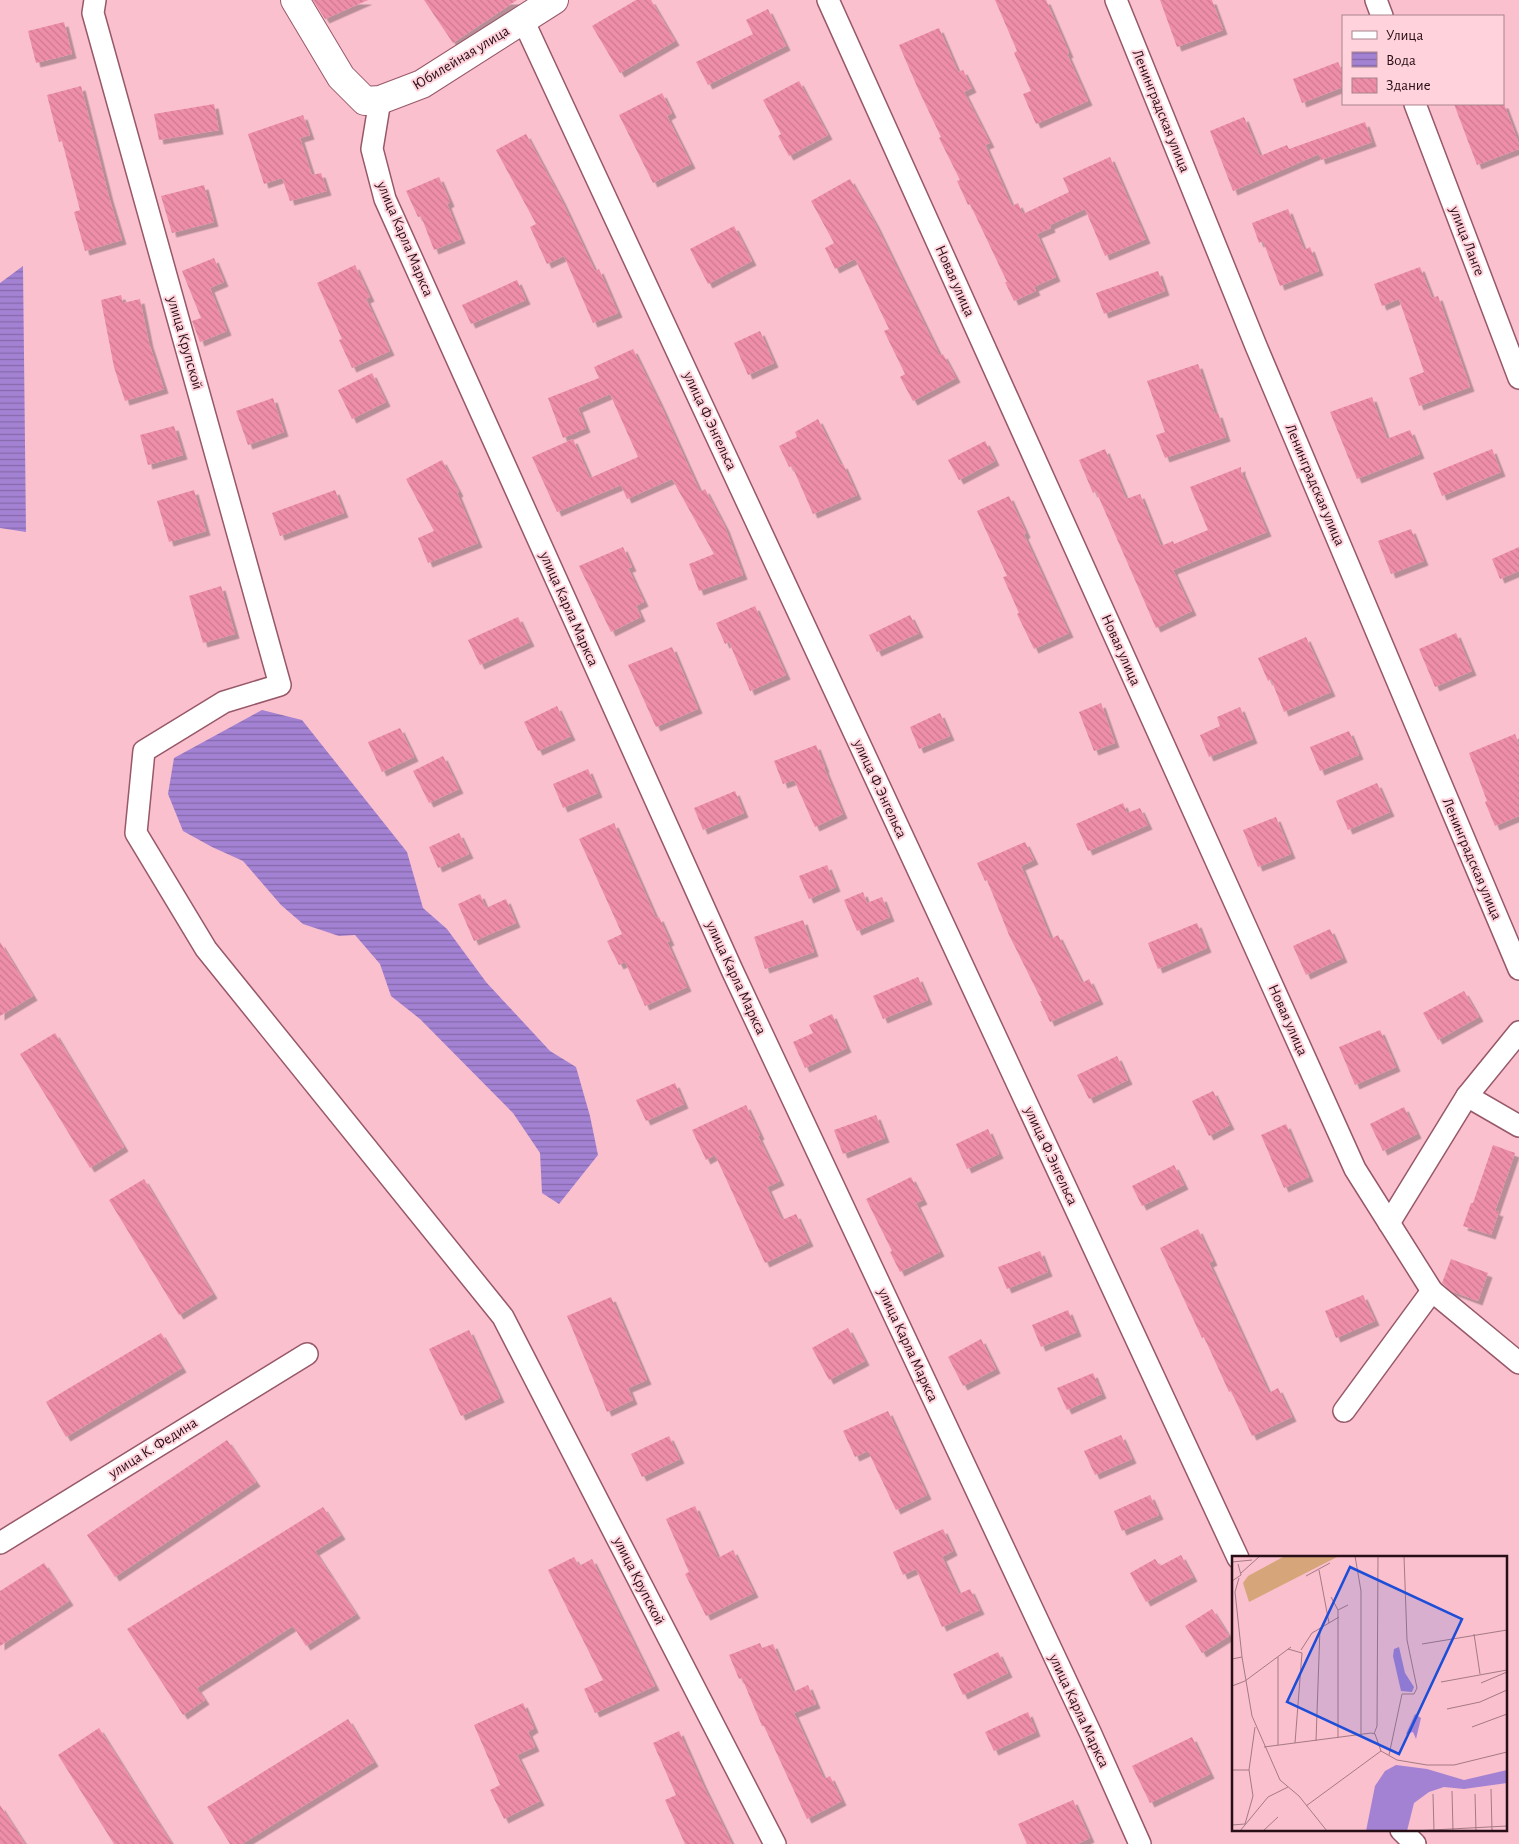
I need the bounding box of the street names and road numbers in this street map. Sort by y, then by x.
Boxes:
street label: Юбилейная улица [410,23,512,93]
street label: Ленинградская улица [1130,48,1192,175]
street label: улица Карла Маркса [374,178,436,299]
street label: улица Ланге [1447,203,1487,278]
street label: Новая улица [933,243,977,319]
street label: улица Крупской [164,294,205,391]
street label: улица Ф.Энгельса [680,369,739,473]
street label: Ленинградская улица [1283,422,1347,548]
street label: улица Карла Маркса [537,549,601,669]
street label: Новая улица [1099,612,1143,688]
street label: улица Ф.Энгельса [850,737,909,841]
street label: Ленинградская улица [1440,796,1504,922]
street label: улица Карла Маркса [703,918,769,1037]
street label: Новая улица [1266,982,1310,1058]
street label: улица Ф.Энгельса [1021,1104,1080,1208]
street label: улица Карла Маркса [875,1285,941,1404]
street label: улица К. Федина [105,1415,200,1482]
street label: улица Крупской [610,1534,667,1627]
street label: улица Карла Маркса [1046,1651,1112,1770]

